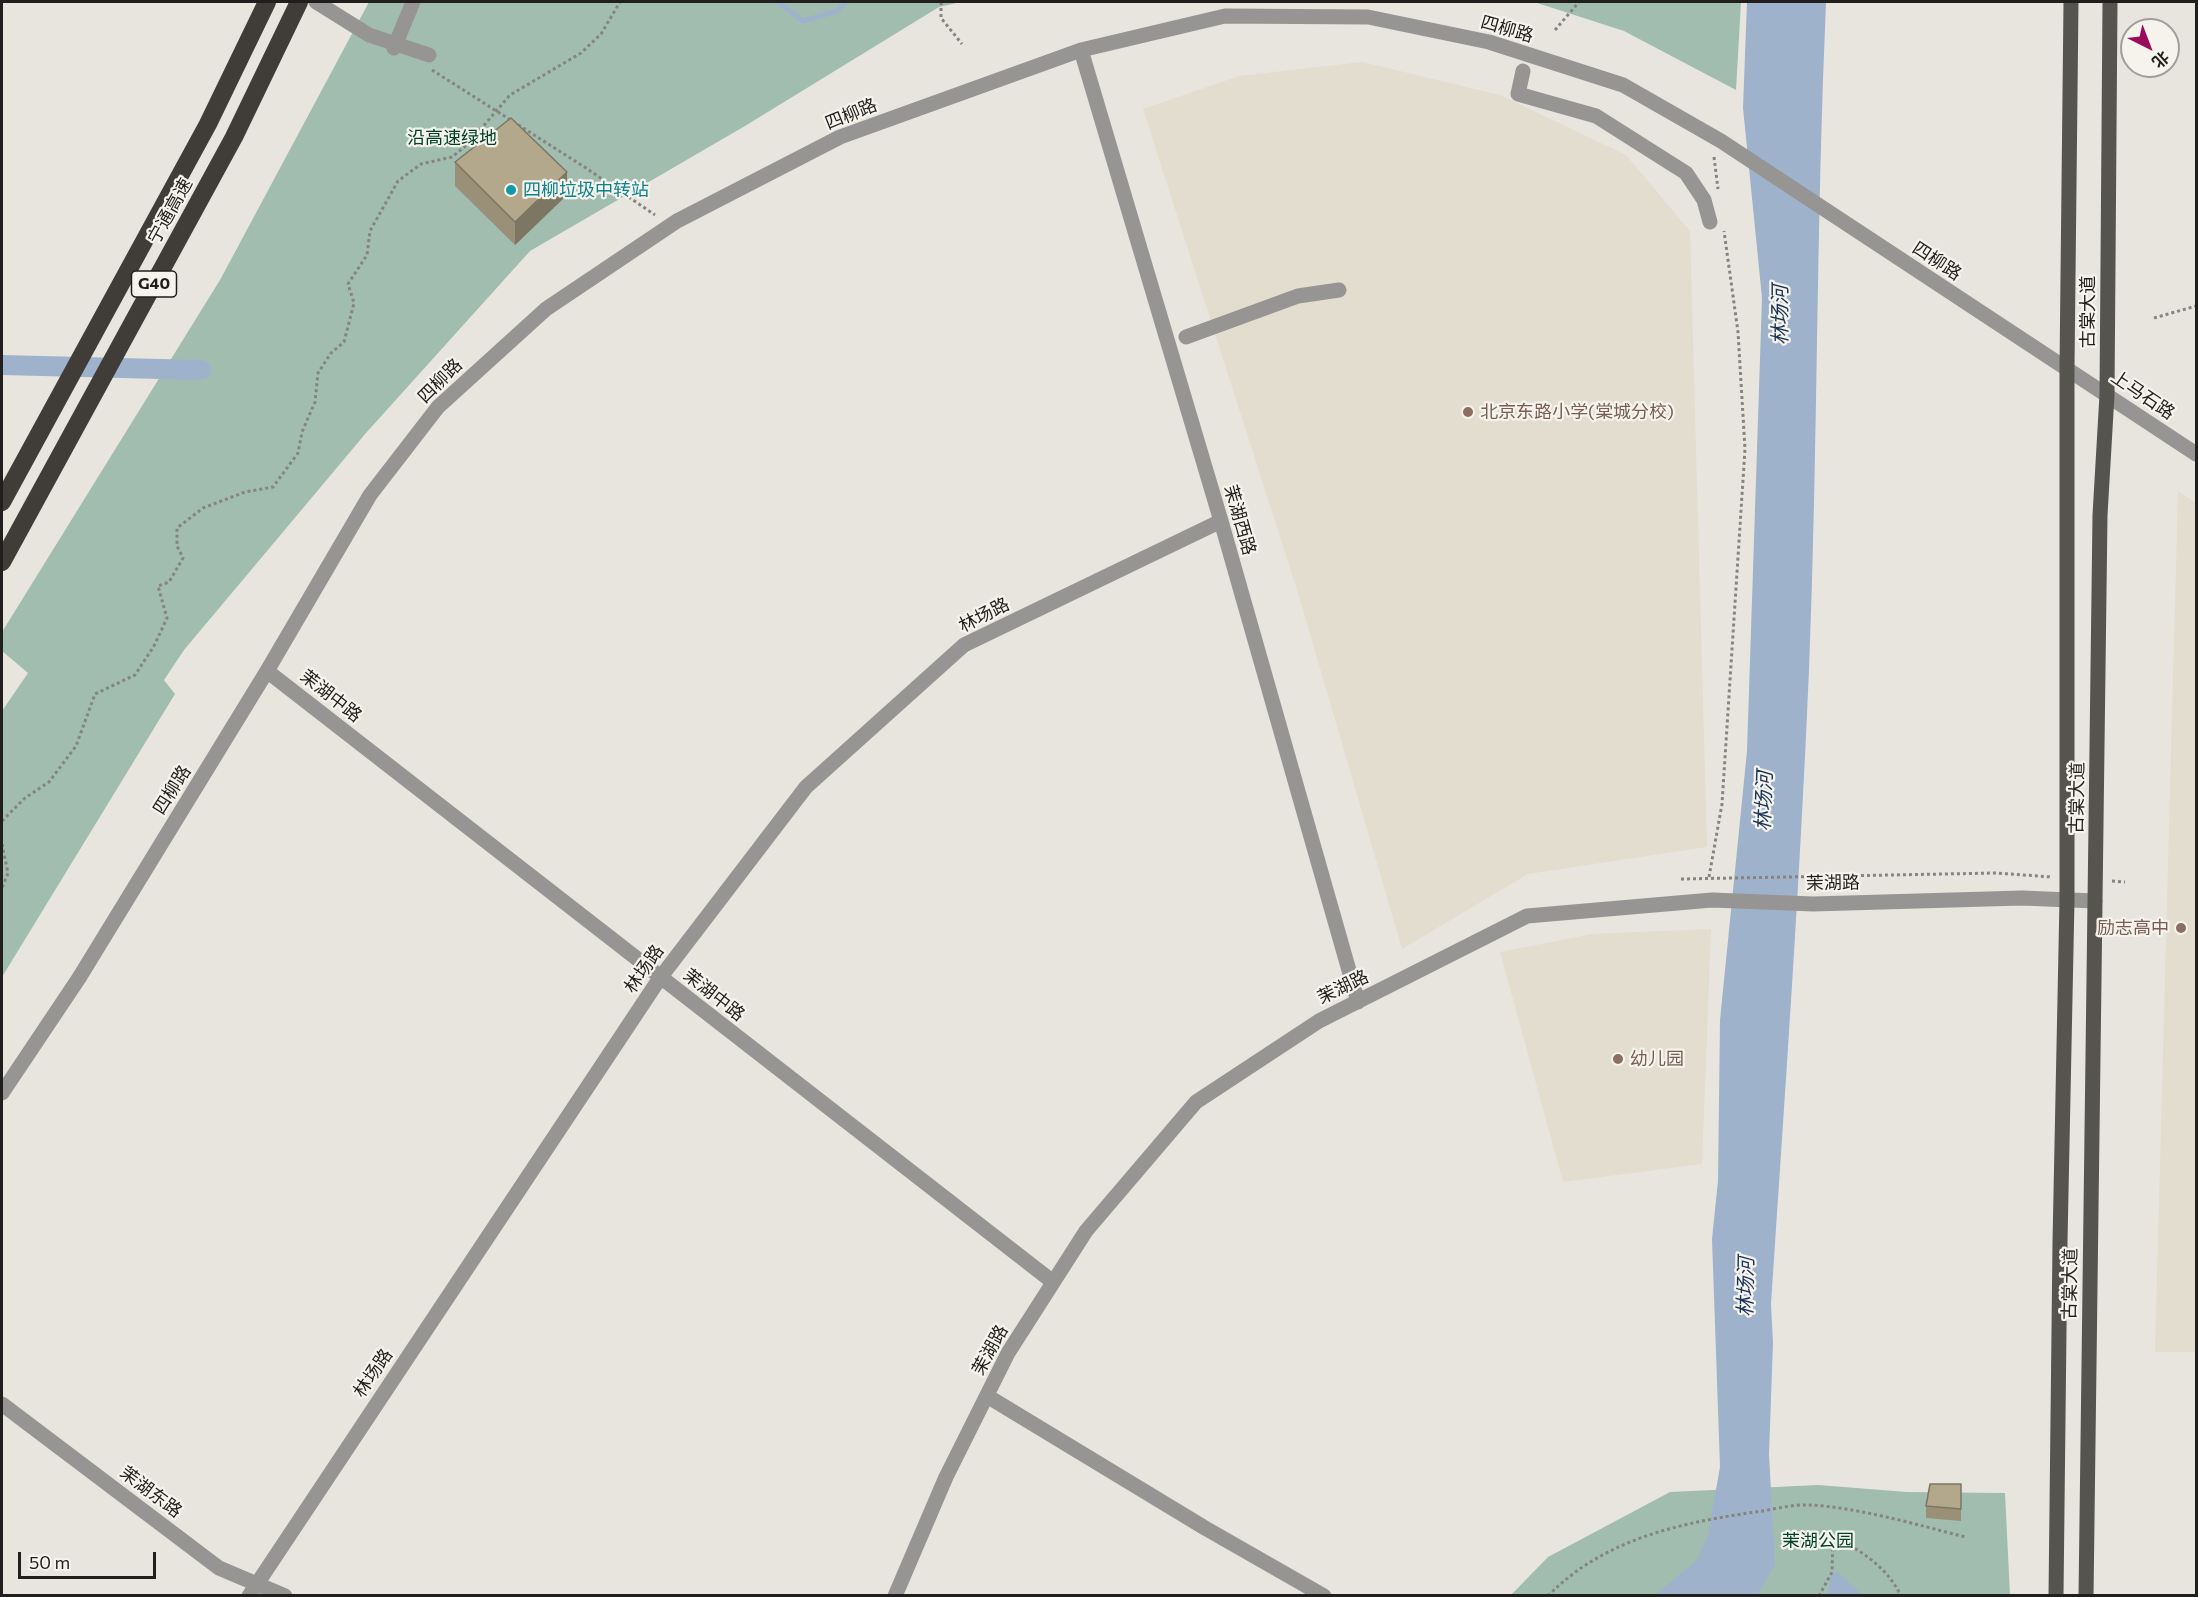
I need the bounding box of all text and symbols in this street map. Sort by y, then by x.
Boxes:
street label: 四柳路 [1478,11,1536,47]
north arrow [2120,18,2180,78]
text: 北 [2149,48,2173,73]
street label: 四柳路 [822,94,880,134]
park label: 沿高速绿地 [407,127,497,149]
street label: 宁通高速 [143,174,197,248]
place label: 四柳垃圾中转站 [523,179,649,201]
marker: 四柳垃圾中转站 [504,183,518,197]
street label: 四柳路 [1908,237,1966,285]
road number: G40 [132,271,176,297]
street label: 古棠大道 [2077,276,2099,348]
water label: 林场河 [1768,285,1792,345]
street label: 四柳路 [413,354,467,408]
street label: 上马石路 [2107,366,2179,424]
place label: 北京东路小学(棠城分校) [1480,401,1674,423]
marker: 北京东路小学(棠城分校) [1461,405,1475,419]
street label: 茉湖西路 [1220,482,1260,558]
street label: 林场路 [955,593,1013,637]
street label: 茉湖中路 [296,665,366,727]
street label: 四柳路 [149,761,195,819]
street label: 古棠大道 [2066,762,2088,834]
water label: 林场河 [1751,771,1777,831]
street label: 茉湖路 [1806,872,1860,894]
place label: 励志高中 [2097,917,2169,939]
marker: 励志高中 [2174,921,2188,935]
street label: 林场路 [620,941,668,997]
street label: 茉湖中路 [679,964,749,1026]
street label: 茉湖路 [1314,965,1372,1009]
place label: 幼儿园 [1630,1048,1684,1070]
marker: 幼儿园 [1611,1052,1625,1066]
street label: 古棠大道 [2059,1248,2081,1320]
water label: 林场河 [1733,1257,1759,1317]
street label: 茉湖路 [967,1321,1013,1379]
street label: 林场路 [349,1345,397,1401]
street label: 茉湖东路 [116,1462,186,1522]
park label: 茉湖公园 [1782,1530,1854,1552]
scale bar [21,1540,159,1578]
text: 50 m [29,1551,70,1573]

